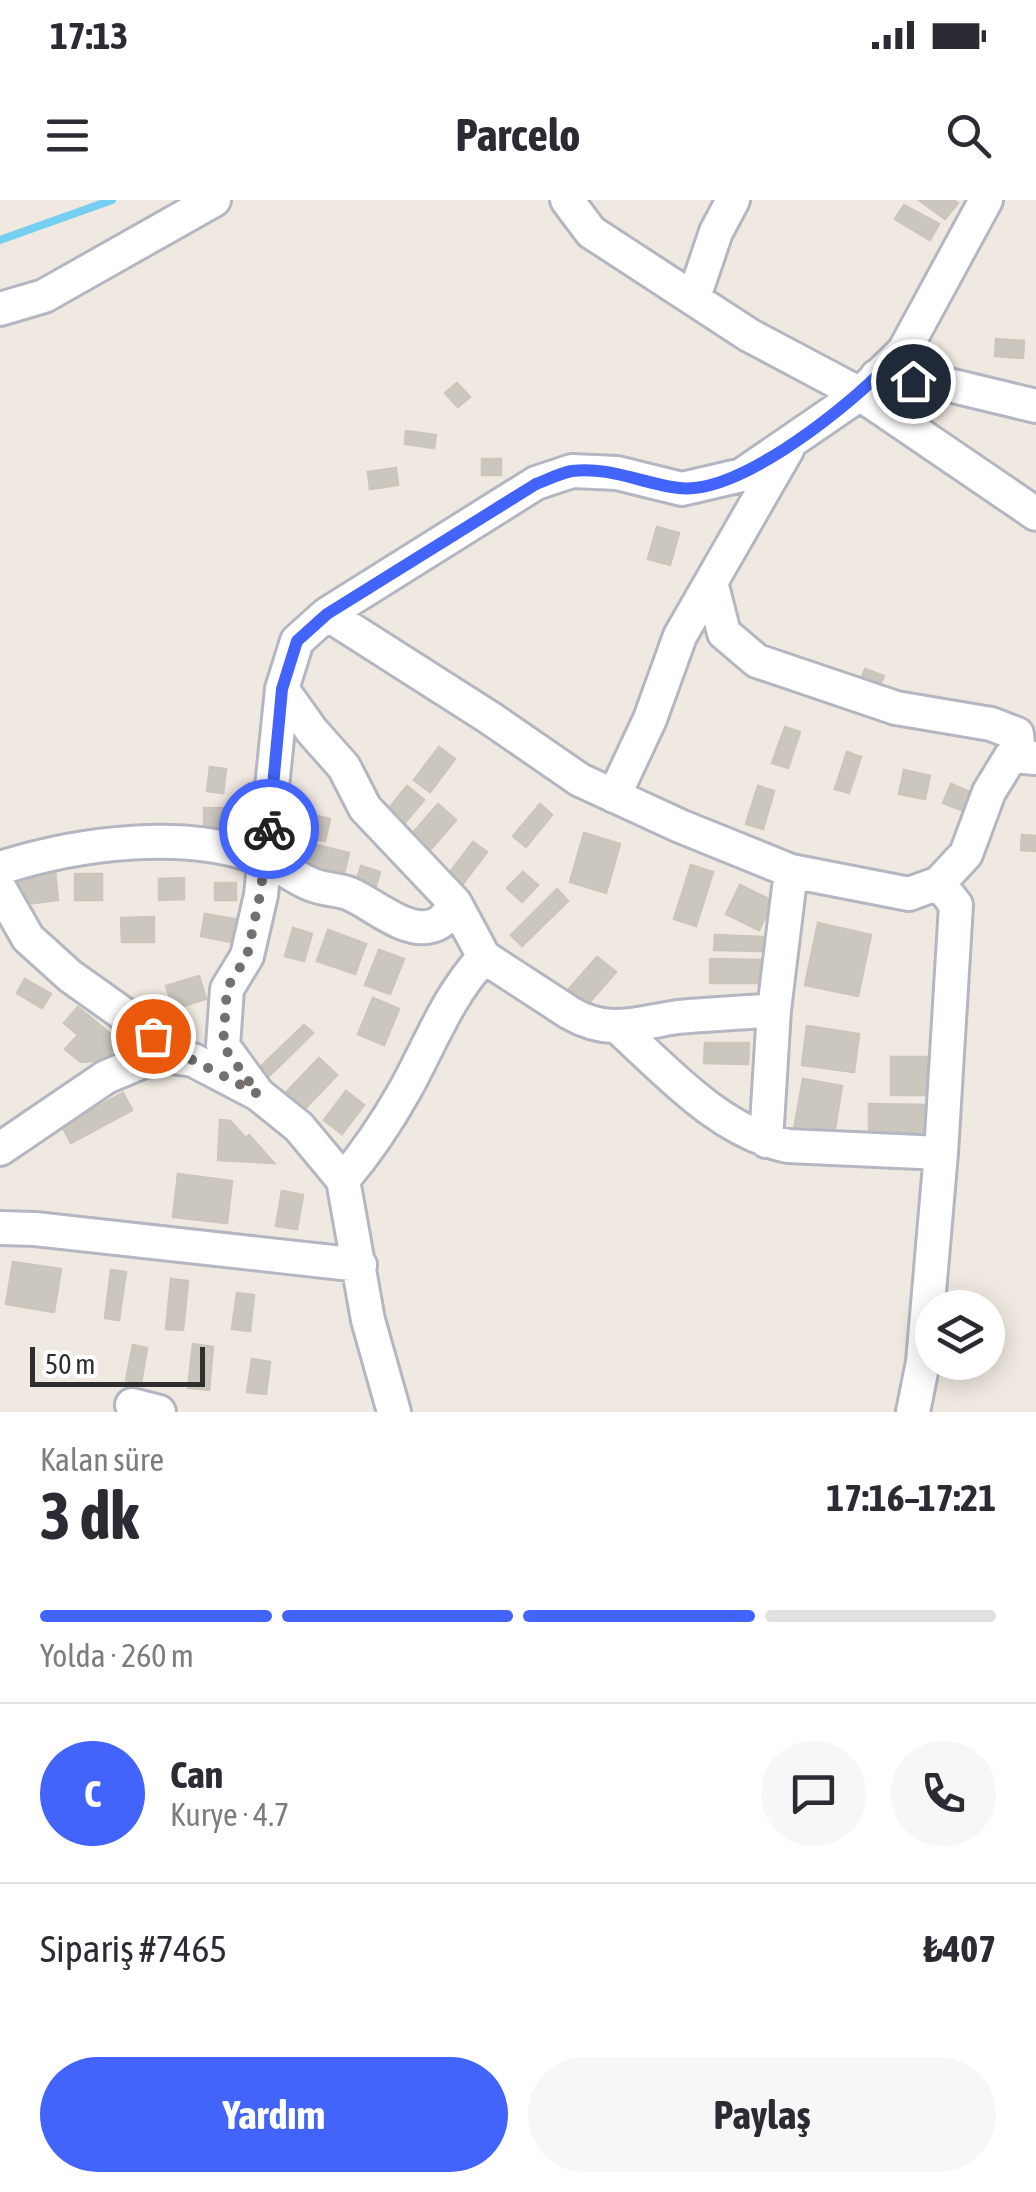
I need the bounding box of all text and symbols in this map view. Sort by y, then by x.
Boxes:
text: 17:13 [50,14,128,57]
icon: menu [40,108,95,163]
icon: search [941,108,996,163]
text: Parcelo [455,109,581,161]
pin [871,339,956,424]
icon: home [886,354,941,409]
courier [219,779,319,879]
icon: bike [242,802,297,857]
pin [111,994,196,1079]
icon: bag [126,1009,181,1064]
map controls [915,1290,1005,1380]
button: layers [915,1290,1005,1380]
scale bar [30,1342,205,1386]
text: 50 m [45,1348,95,1380]
text: Kalan süre [40,1441,164,1478]
text: 17:16–17:21 [826,1476,996,1519]
text: 3 dk [40,1478,139,1553]
text: Yolda · 260 m [40,1637,194,1674]
button: chat [761,1741,866,1846]
button: phone [891,1741,996,1846]
text: Can [170,1753,223,1796]
text: C [84,1772,101,1815]
text: Kurye · 4.7 [170,1796,289,1833]
text: Sipariş #7465 [40,1927,227,1970]
text: ₺407 [923,1927,996,1970]
button: Yardım [40,2057,508,2172]
button: Paylaş [528,2057,996,2172]

